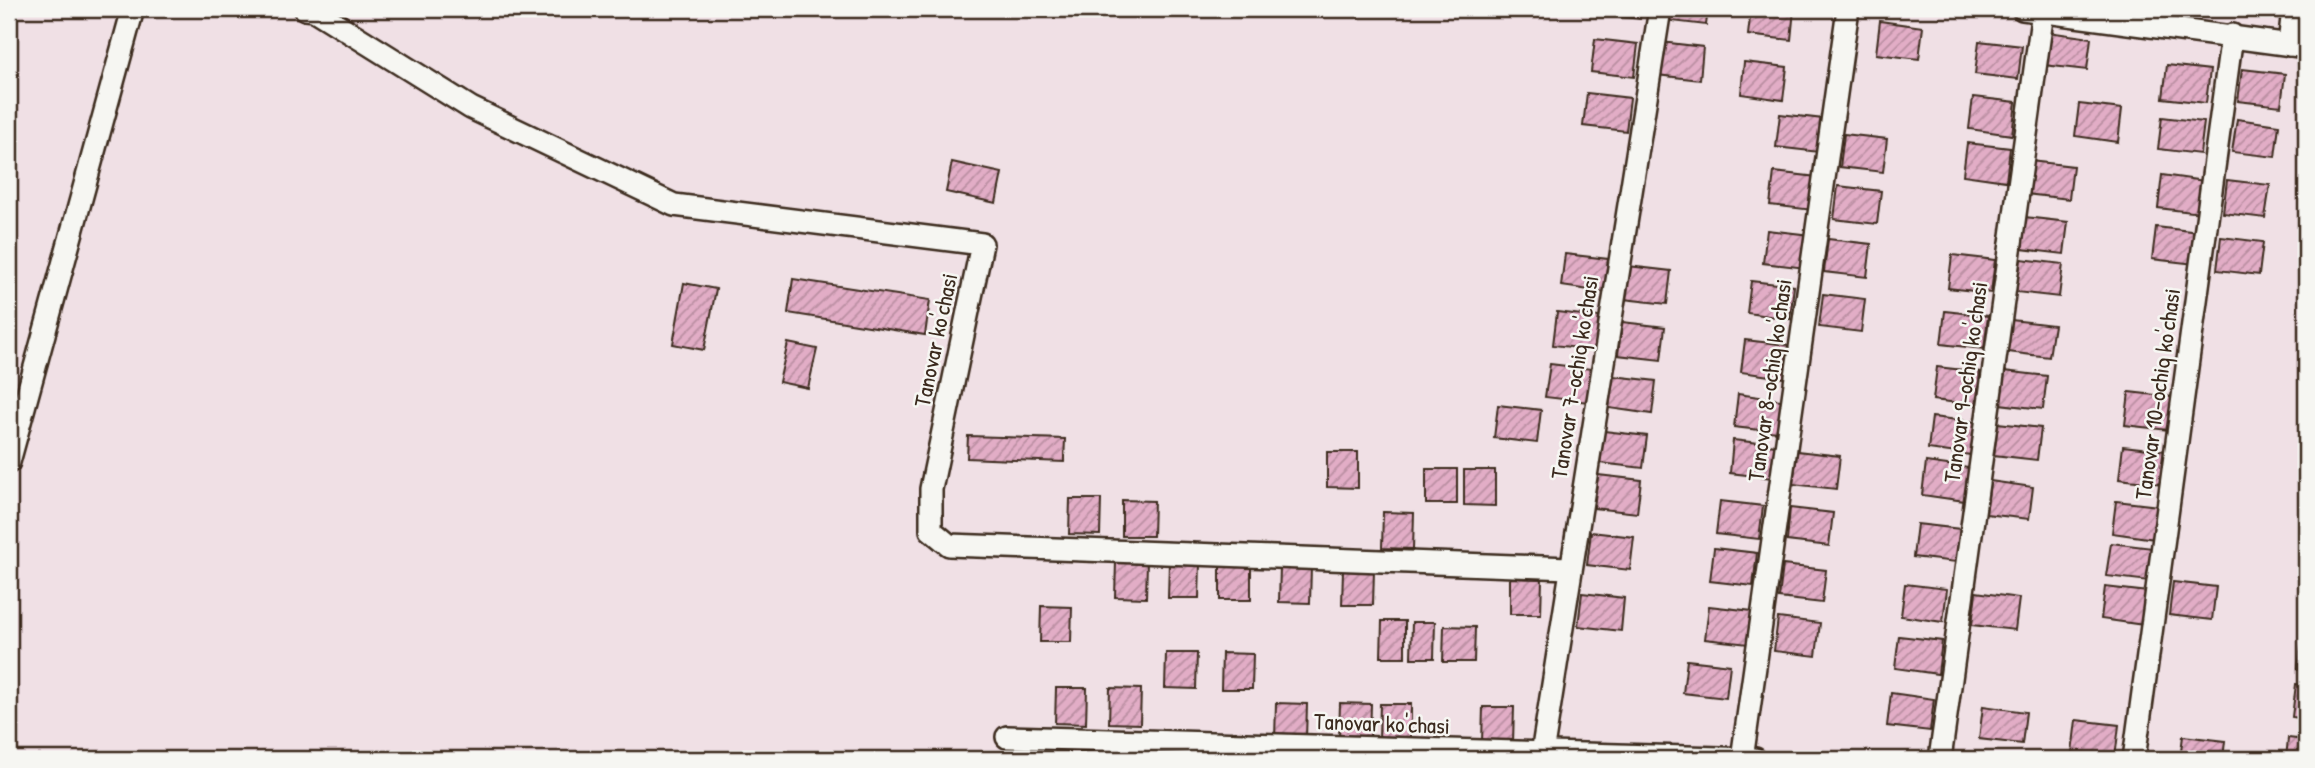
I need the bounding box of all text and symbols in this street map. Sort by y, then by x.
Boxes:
street label: Tanovar ko'chasi [906,270,964,410]
street label: Tanovar 7-ochiq ko'chasi [1543,273,1605,481]
street label: Tanovar 8-ochiq ko'chasi [1739,277,1799,483]
street label: Tanovar 9-ochiq ko'chasi [1936,279,1994,485]
street label: Tanovar 10-ochiq ko'chasi [2127,286,2187,502]
street label: Tanovar ko'chasi [1314,705,1450,741]

